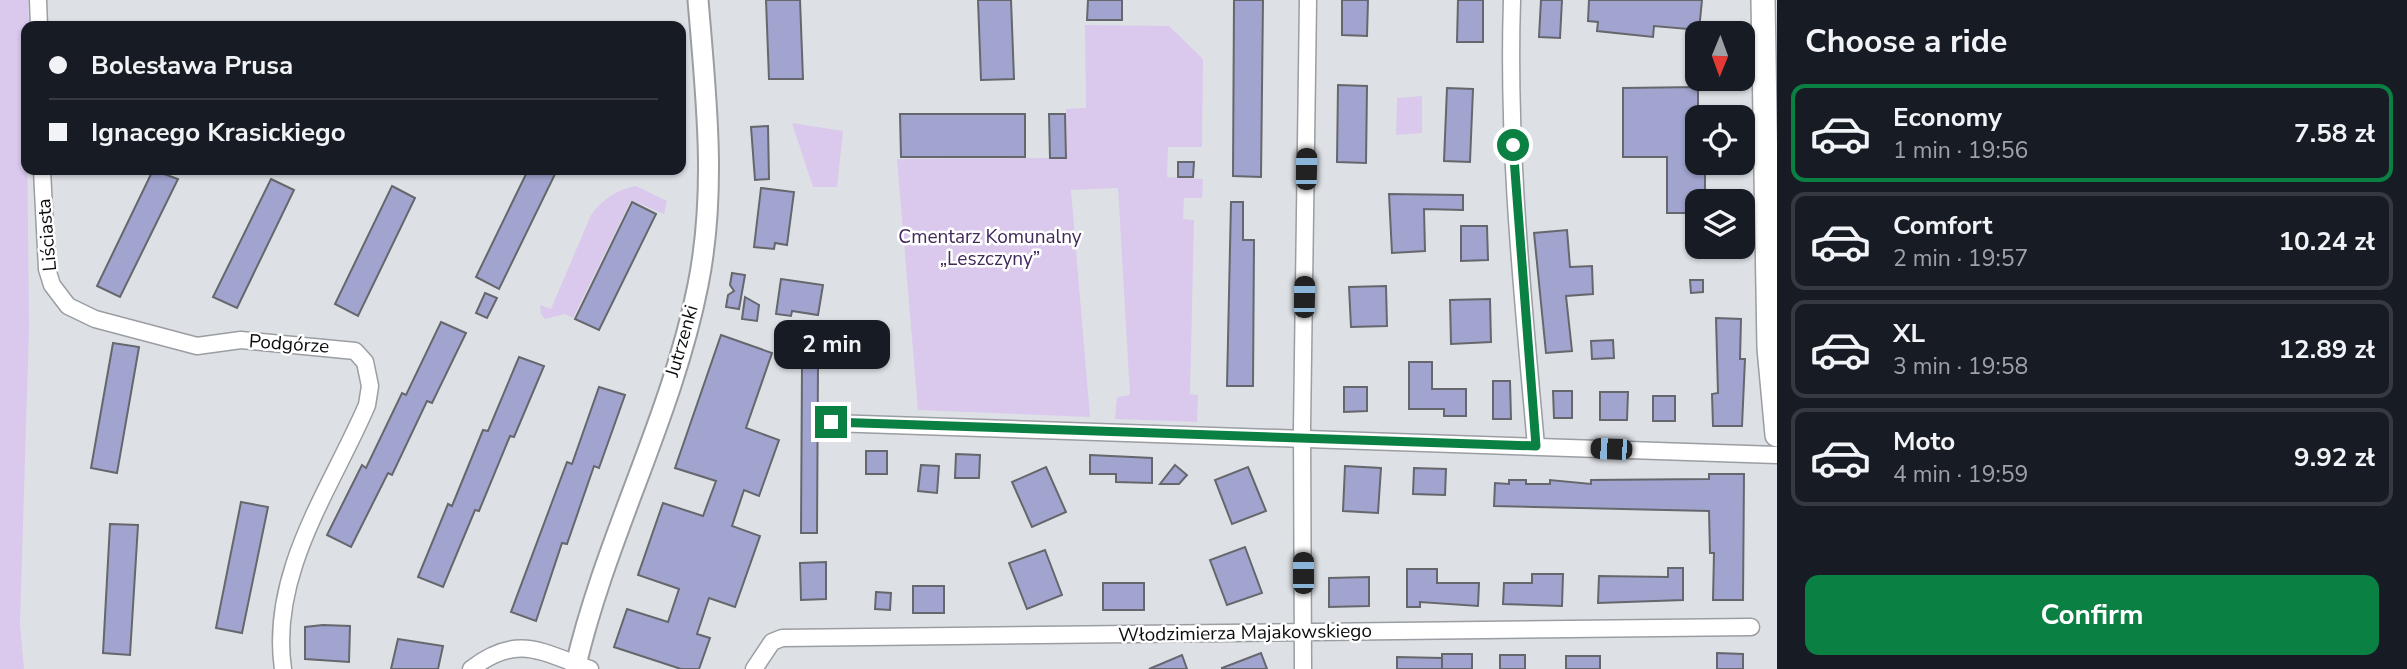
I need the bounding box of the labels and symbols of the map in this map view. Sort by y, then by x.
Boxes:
north arrow [1685,21,1755,91]
route start [1497,129,1529,161]
car [1296,148,1317,190]
street label: Liściasta [31,198,63,272]
park label: Cmentarz Komunalny „Leszczyny” [898,224,1082,272]
car [1294,276,1315,318]
street label: Jutrzenki [659,302,705,381]
callout: 2 min [773,320,889,370]
street label: Podgórze [248,328,330,360]
route end [815,406,847,438]
car [1590,438,1633,460]
car [1293,552,1314,594]
street label: Włodzimierza Majakowskiego [1118,618,1372,648]

